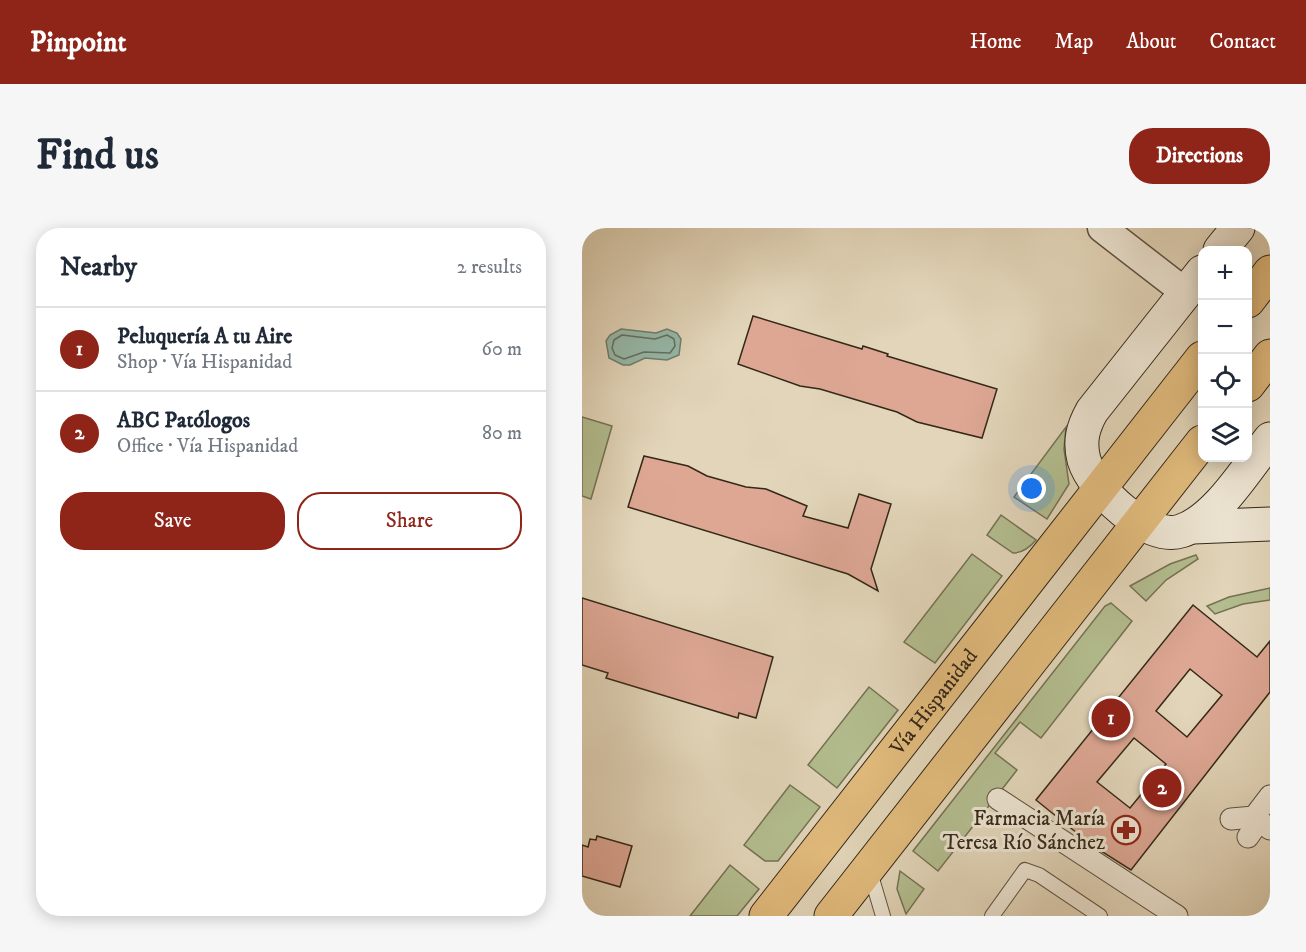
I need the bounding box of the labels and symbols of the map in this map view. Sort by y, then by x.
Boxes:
your location [1017,474,1046,503]
street label: Vía Hispanidad [884,644,984,761]
pin: 1 [1092,696,1130,740]
pin: 2 [1142,766,1182,810]
place label: Farmacia María Teresa Río Sánchez [943,806,1105,856]
pharmacy icon: Farmacia María Teresa Río Sánchez [1110,814,1142,846]

